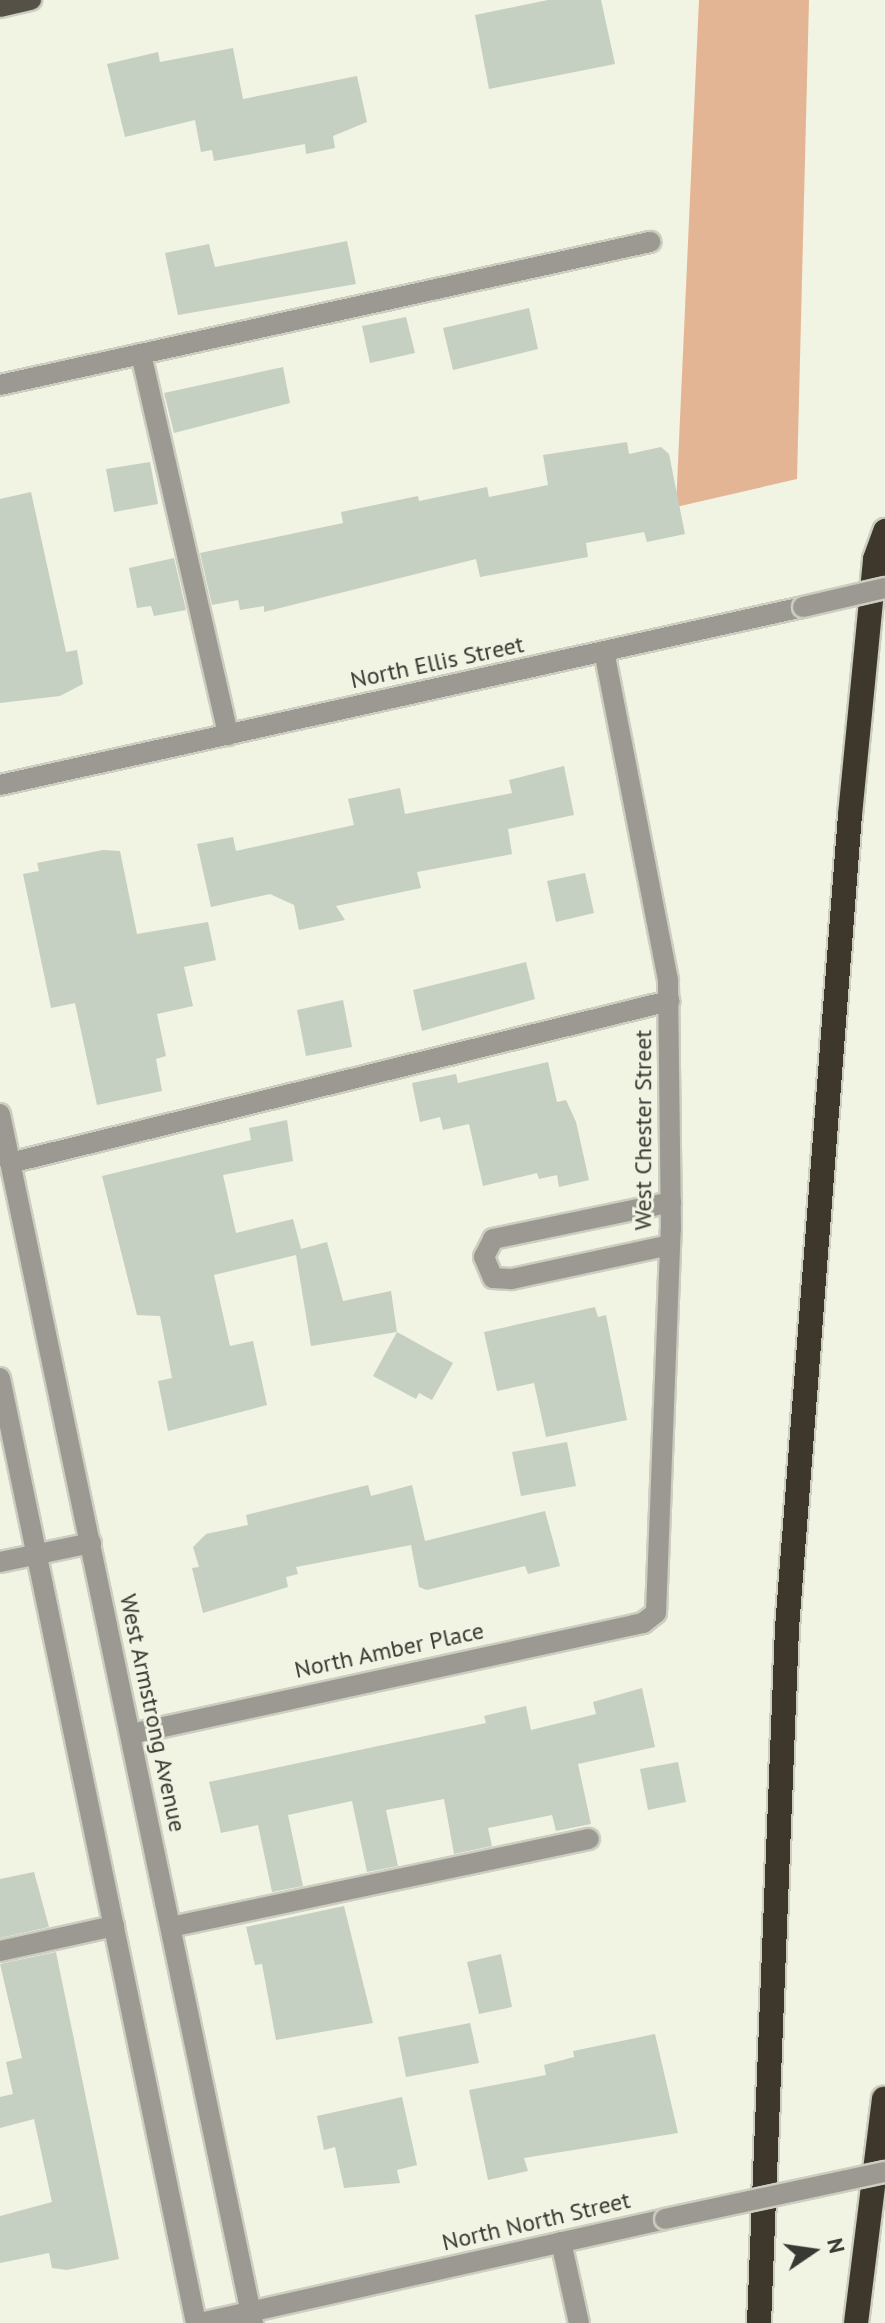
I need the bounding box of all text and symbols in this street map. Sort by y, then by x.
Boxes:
street label: North Ellis Street [348,630,526,694]
street label: West Chester Street [629,1030,657,1230]
street label: West Armstrong Avenue [114,1591,192,1835]
street label: North Amber Place [291,1616,487,1684]
street label: North North Street [439,2185,633,2257]
north arrow [773,2211,853,2291]
text: N [821,2235,852,2256]

